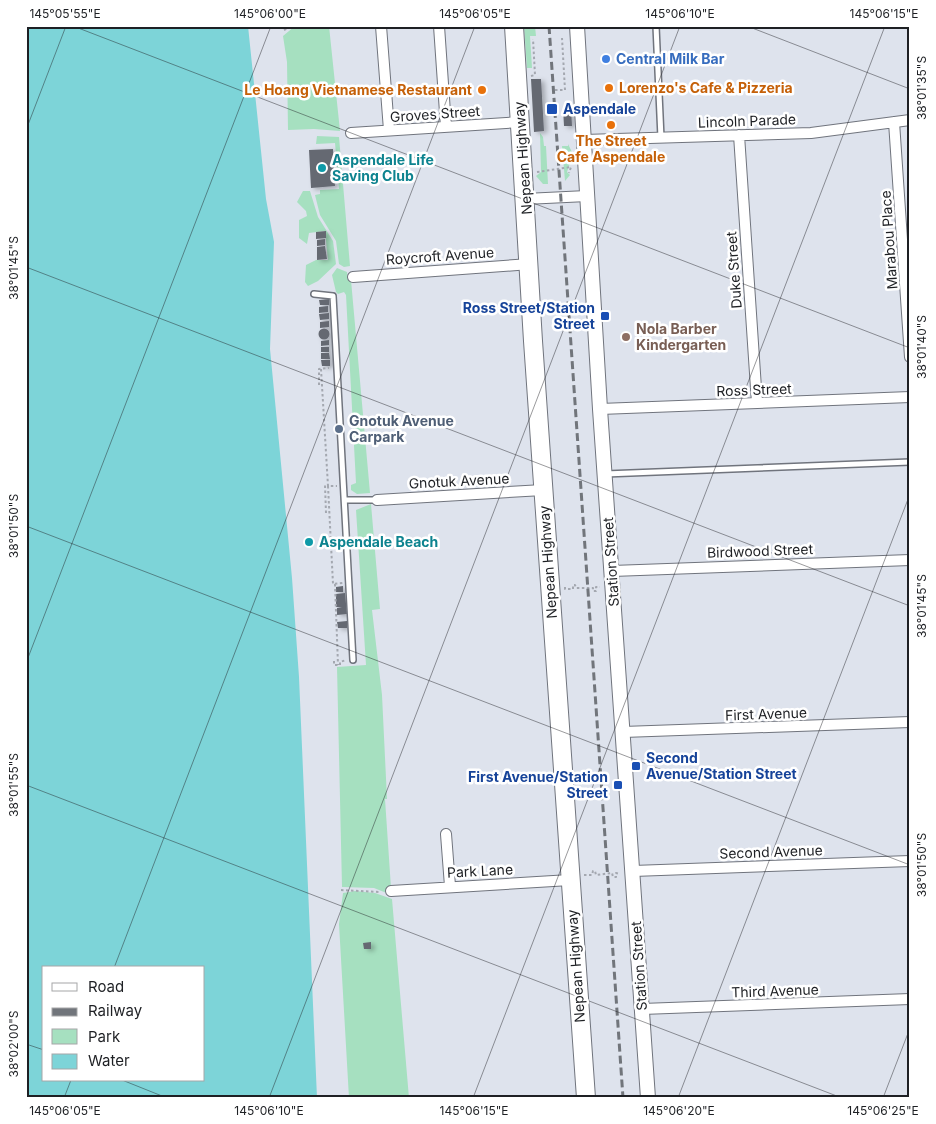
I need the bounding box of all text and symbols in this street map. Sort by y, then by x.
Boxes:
text: 145°05'55"E [29,6,101,21]
text: 145°06'00"E [234,6,306,21]
text: 145°06'05"E [439,6,511,21]
text: 145°06'10"E [645,6,715,21]
text: 145°06'15"E [850,6,918,21]
place label: Central Milk Bar [616,50,725,67]
marker: Central Milk Bar [600,53,612,65]
text: 38°01'35"S [914,56,929,120]
place label: Lorenzo's Cafe & Pizzeria [619,79,793,96]
place label: Le Hoang Vietnamese Restaurant [244,81,472,98]
marker: Lorenzo's Cafe & Pizzeria [603,82,615,94]
marker: Le Hoang Vietnamese Restaurant [476,84,488,96]
place label: Aspendale [563,100,636,117]
street label: Nepean Highway [510,101,535,215]
street label: Groves Street [389,102,481,125]
marker: Aspendale [545,102,559,116]
street label: Lincoln Parade [698,110,796,131]
marker: The Street Cafe Aspendale [605,119,617,131]
place label: The Street Cafe Aspendale [557,132,665,165]
place label: Aspendale Life Saving Club [332,151,434,184]
marker: Aspendale Life Saving Club [316,162,328,174]
street label: Marabou Place [877,190,900,290]
street label: Duke Street [722,230,745,309]
text: 38°01'45"S [6,236,21,300]
street label: Roycroft Avenue [385,243,495,268]
place label: Ross Street/Station Street [463,299,595,332]
marker: Ross Street/Station Street [599,310,611,322]
text: 38°01'40"S [914,315,929,379]
place label: Nola Barber Kindergarten [636,320,726,353]
marker: Nola Barber Kindergarten [620,331,632,343]
street label: Ross Street [716,380,792,399]
place label: Gnotuk Avenue Carpark [349,412,454,445]
marker: Gnotuk Avenue Carpark [333,423,345,435]
street label: Gnotuk Avenue [408,469,510,492]
text: 38°01'50"S [6,494,21,558]
street label: Nepean Highway [535,505,560,619]
street label: Station Street [599,516,622,607]
place label: Aspendale Beach [319,533,438,550]
marker: Aspendale Beach [303,536,315,548]
street label: Birdwood Street [707,540,814,561]
text: 38°01'45"S [914,574,929,638]
street label: First Avenue [725,704,807,723]
place label: Second Avenue/Station Street [646,749,797,782]
text: 38°01'55"S [6,753,21,817]
marker: Second Avenue/Station Street [630,760,642,772]
place label: First Avenue/Station Street [468,768,608,801]
marker: First Avenue/Station Street [612,779,624,791]
text: 38°01'50"S [914,833,929,897]
street label: Second Avenue [719,841,823,862]
street label: Park Lane [447,860,513,881]
street label: Nepean Highway [563,909,588,1023]
street label: Station Street [627,920,650,1011]
legend [42,966,205,1082]
text: Road [88,977,124,996]
street label: Third Avenue [731,980,819,1001]
text: Railway [88,1001,143,1020]
text: 38°02'00"S [6,1010,21,1078]
text: Park [88,1027,121,1046]
text: Water [88,1051,130,1070]
text: 145°06'05"E [29,1103,101,1118]
text: 145°06'10"E [234,1103,304,1118]
text: 145°06'15"E [440,1103,508,1118]
text: 145°06'20"E [643,1103,715,1118]
text: 145°06'25"E [847,1103,919,1118]

